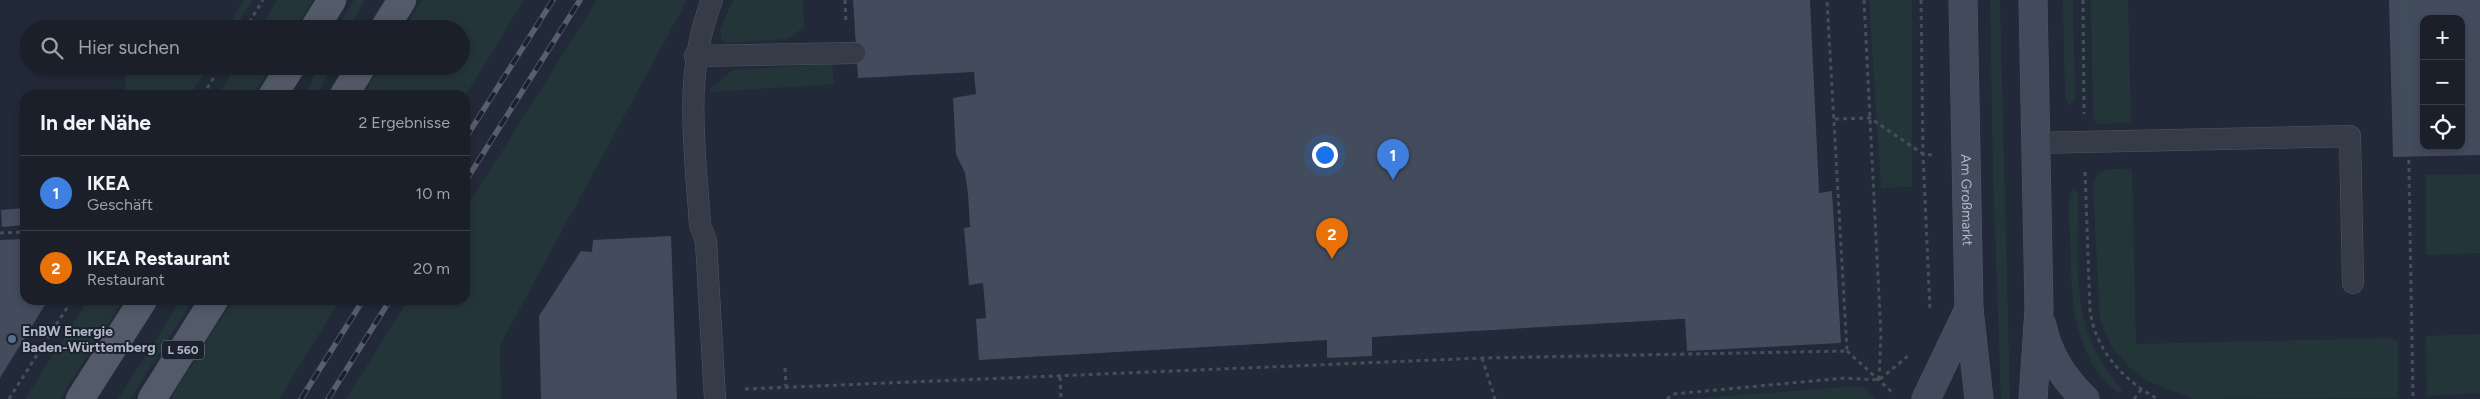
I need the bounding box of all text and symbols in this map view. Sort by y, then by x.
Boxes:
map controls [2420,15,2465,150]
button: + [2420,15,2465,60]
search box [20,20,470,75]
icon: search [38,34,66,62]
text: Hier suchen [78,36,179,59]
button: − [2420,60,2465,105]
button: locate [2420,105,2465,150]
text: In der Nähe [40,110,151,135]
text: 2 Ergebnisse [358,113,450,132]
pin: 1 [1377,139,1409,180]
your location [1312,142,1338,168]
street label: Am Großmarkt [1957,154,1976,246]
text: IKEA [87,172,130,195]
text: 1 [53,184,59,203]
text: 10 m [416,184,450,203]
text: Geschäft [87,195,153,214]
pin: 2 [1316,218,1348,259]
text: IKEA Restaurant [87,247,230,270]
text: 2 [51,259,61,278]
text: 20 m [413,259,450,278]
text: Restaurant [87,270,165,289]
place label: EnBW Energie Baden-Württemberg [22,323,156,356]
marker: EnBW Energie Baden-Württemberg [6,333,18,345]
road number: L 560 [162,340,204,360]

